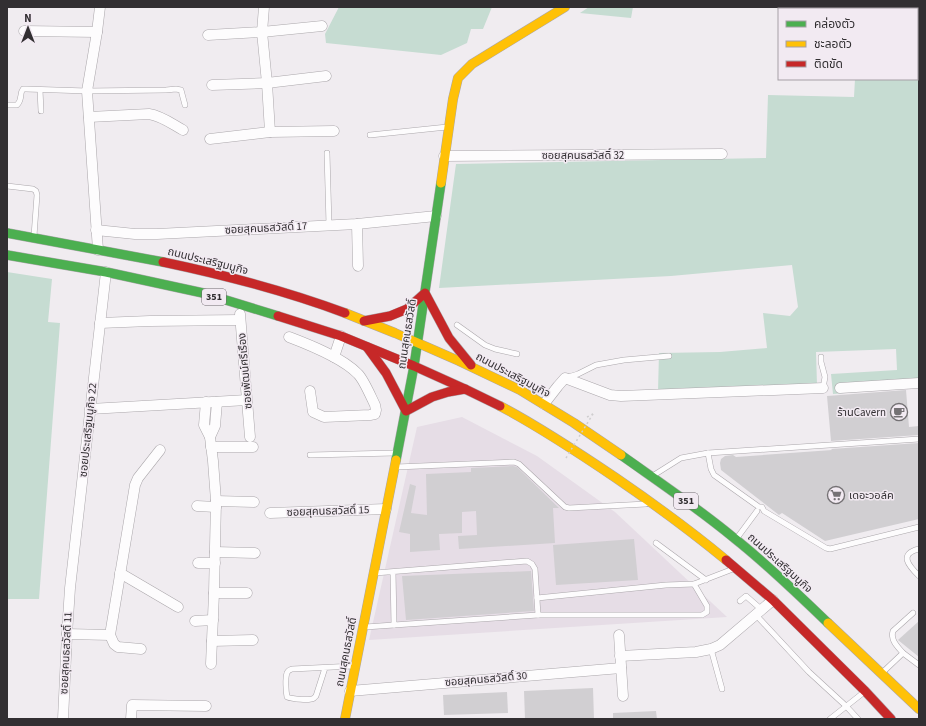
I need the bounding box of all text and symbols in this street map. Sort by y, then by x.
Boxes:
north arrow [8,8,48,48]
legend [778,8,918,80]
text: N [24,11,32,26]
text: คล่องตัว [814,16,855,33]
text: ชะลอตัว [814,36,852,53]
text: ติดขัด [814,56,843,73]
street label: ซอยสุคนธสวัสดิ์ 32 [542,148,624,163]
street label: ซอยสุคนธสวัสดิ์ 17 [224,218,308,238]
street label: ถนนประเสริฐมนูกิจ [166,244,250,278]
road number: 351 [202,289,226,305]
street label: ถนนสุคนธสวัสดิ์ [394,298,420,370]
street label: ซอยพัฒน์ศรีเรือง [234,332,256,410]
street label: ถนนประเสริฐมนูกิจ [473,349,553,401]
street label: ซอยประเสริฐมนูกิจ 22 [76,382,100,478]
cafe icon: ร้านCavern [889,402,909,422]
place label: ร้านCavern [837,405,886,420]
supermarket icon: เดอะวอล์ค [826,485,846,505]
place label: เดอะวอล์ค [849,488,894,503]
road number: 351 [674,493,698,509]
street label: ซอยสุคนธสวัสดิ์ 15 [286,502,370,520]
street label: ถนนประเสริฐมนูกิจ [744,530,816,596]
street label: ซอยสุคนธสวัสดิ์ 11 [56,611,76,695]
street label: ถนนสุคนธสวัสดิ์ [332,616,360,688]
street label: ซอยสุคนธสวัสดิ์ 30 [444,668,528,690]

